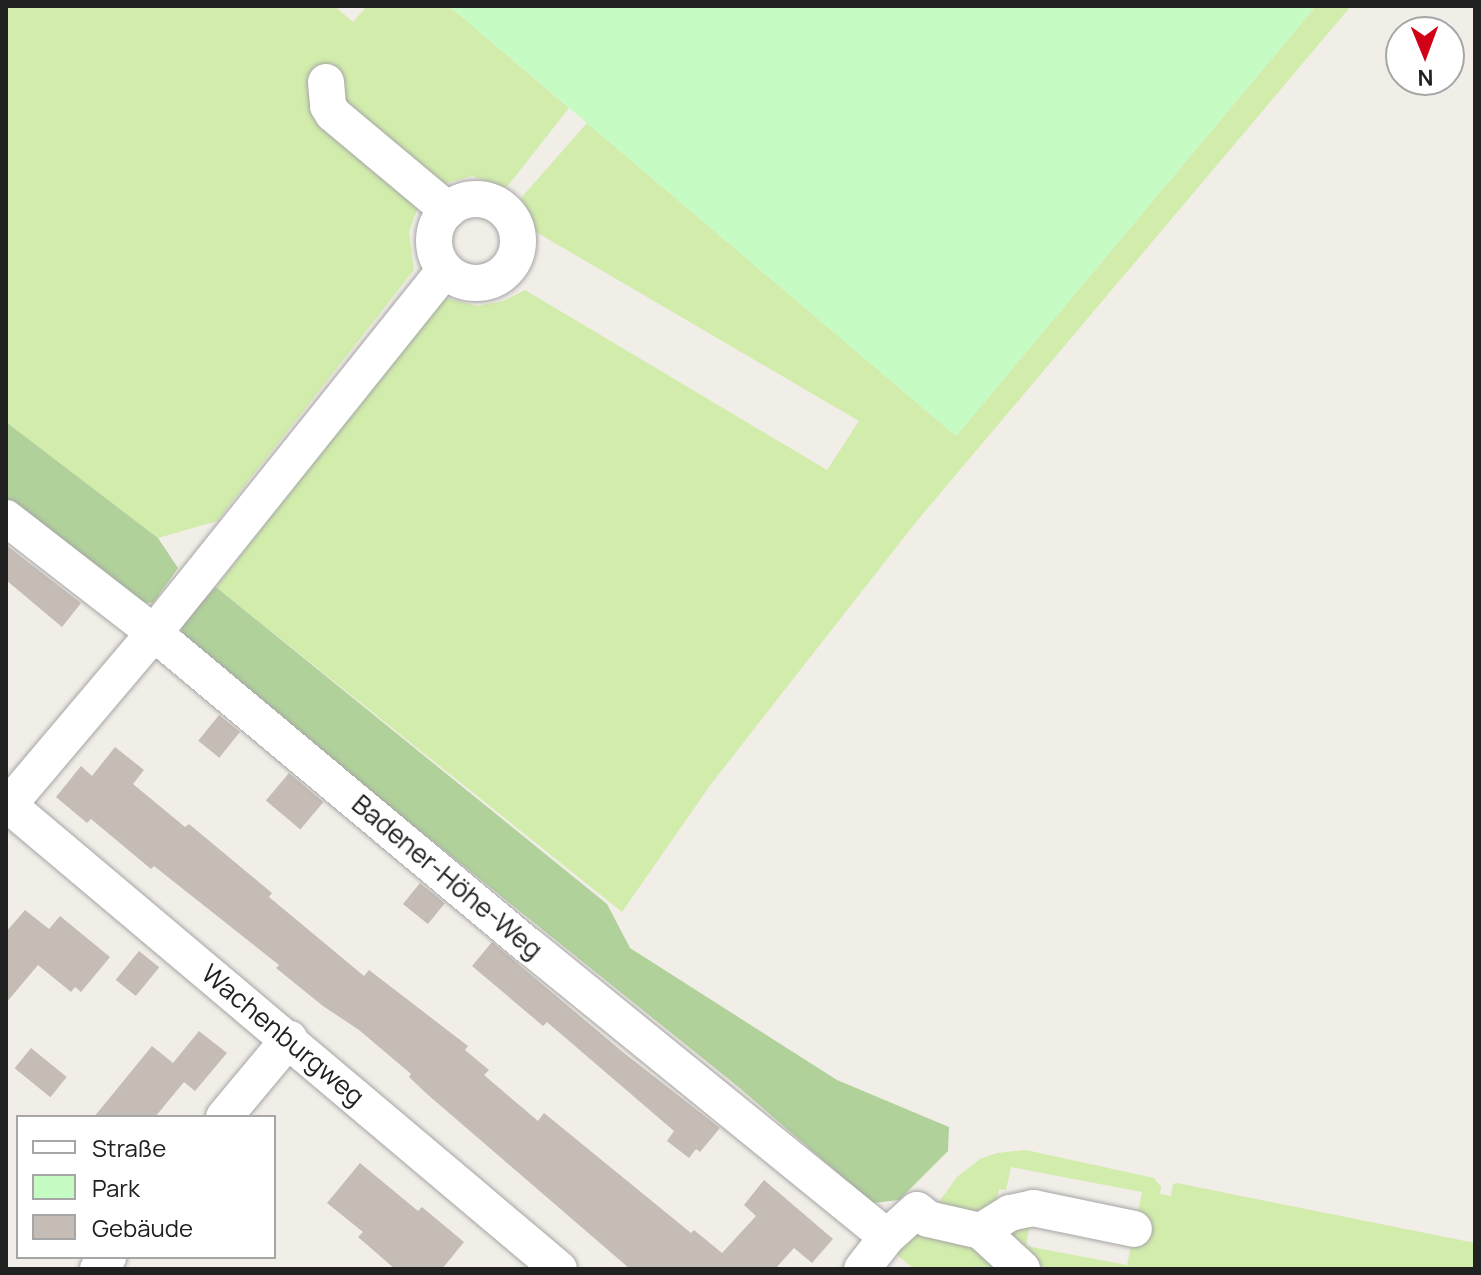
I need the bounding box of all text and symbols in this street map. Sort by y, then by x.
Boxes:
north arrow [1385,16,1465,96]
text: N [1417,63,1434,93]
street label: Badener-Höhe-Weg [346,788,548,966]
street label: Wachenburgweg [195,958,371,1112]
legend [16,1115,276,1259]
text: Straße [92,1131,166,1164]
text: Park [92,1171,140,1204]
text: Gebäude [92,1211,193,1244]

